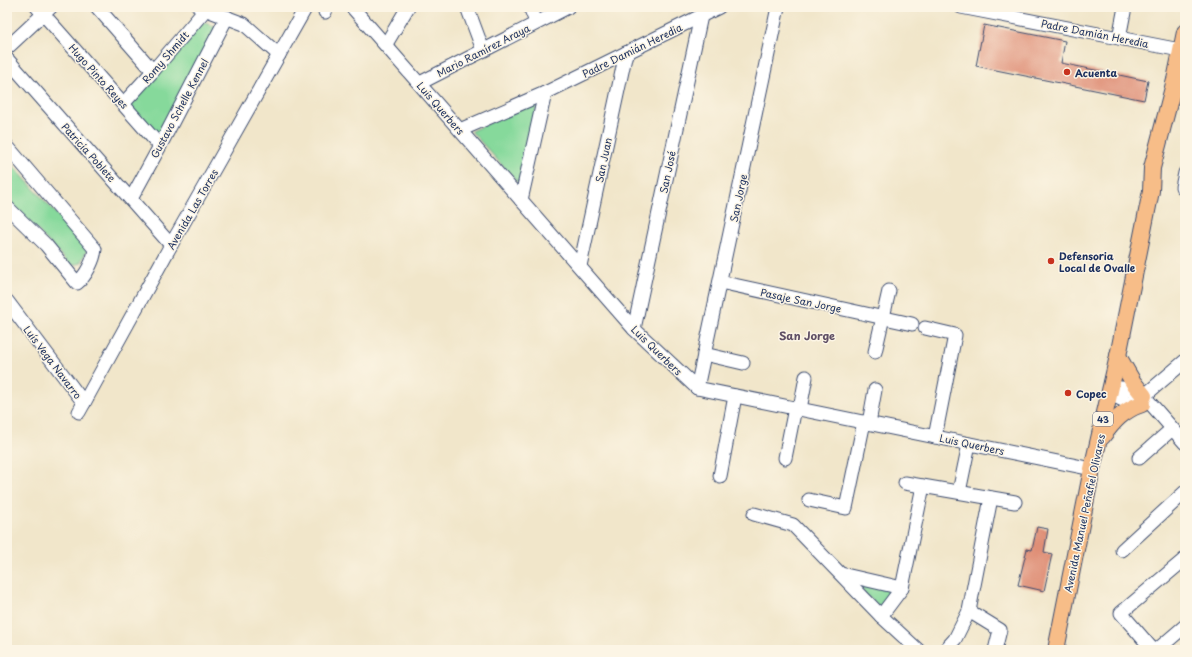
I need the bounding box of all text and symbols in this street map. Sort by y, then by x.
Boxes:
street label: Padre Damián Heredia [1040,15,1151,51]
street label: Padre Damián Heredia [580,19,685,81]
street label: Mario Ramírez Araya [434,20,533,80]
street label: Romy Shmidt [138,28,193,87]
street label: Hugo Pinto Reyes [66,40,133,112]
street label: Gustavo Schelle Kennel [146,55,212,160]
place label: Acuenta [1075,65,1117,80]
marker: Acuenta [1062,67,1072,77]
street label: Luis Querbers [414,78,469,138]
street label: Patricia Poblete [58,119,120,185]
street label: San Juan [591,136,615,184]
street label: San José [655,149,679,195]
street label: Avenida Las Torres [163,166,221,252]
street label: San Jorge [726,173,750,223]
place label: Defensoria Local de Ovalle [1059,248,1136,275]
marker: Defensoria Local de Ovalle [1046,256,1056,266]
street label: Pasaje San Jorge [759,284,843,316]
street label: Luís Vega Navarro [20,322,86,402]
street label: Luis Querbers [628,322,686,379]
district label: San Jorge [779,327,835,344]
place label: Copec [1076,386,1107,401]
marker: Copec [1063,388,1073,398]
road number: 43 [1093,412,1113,426]
street label: Luis Querbers [938,430,1006,458]
street label: Avenida Manuel Peñafiel Olivares [1060,432,1108,594]

